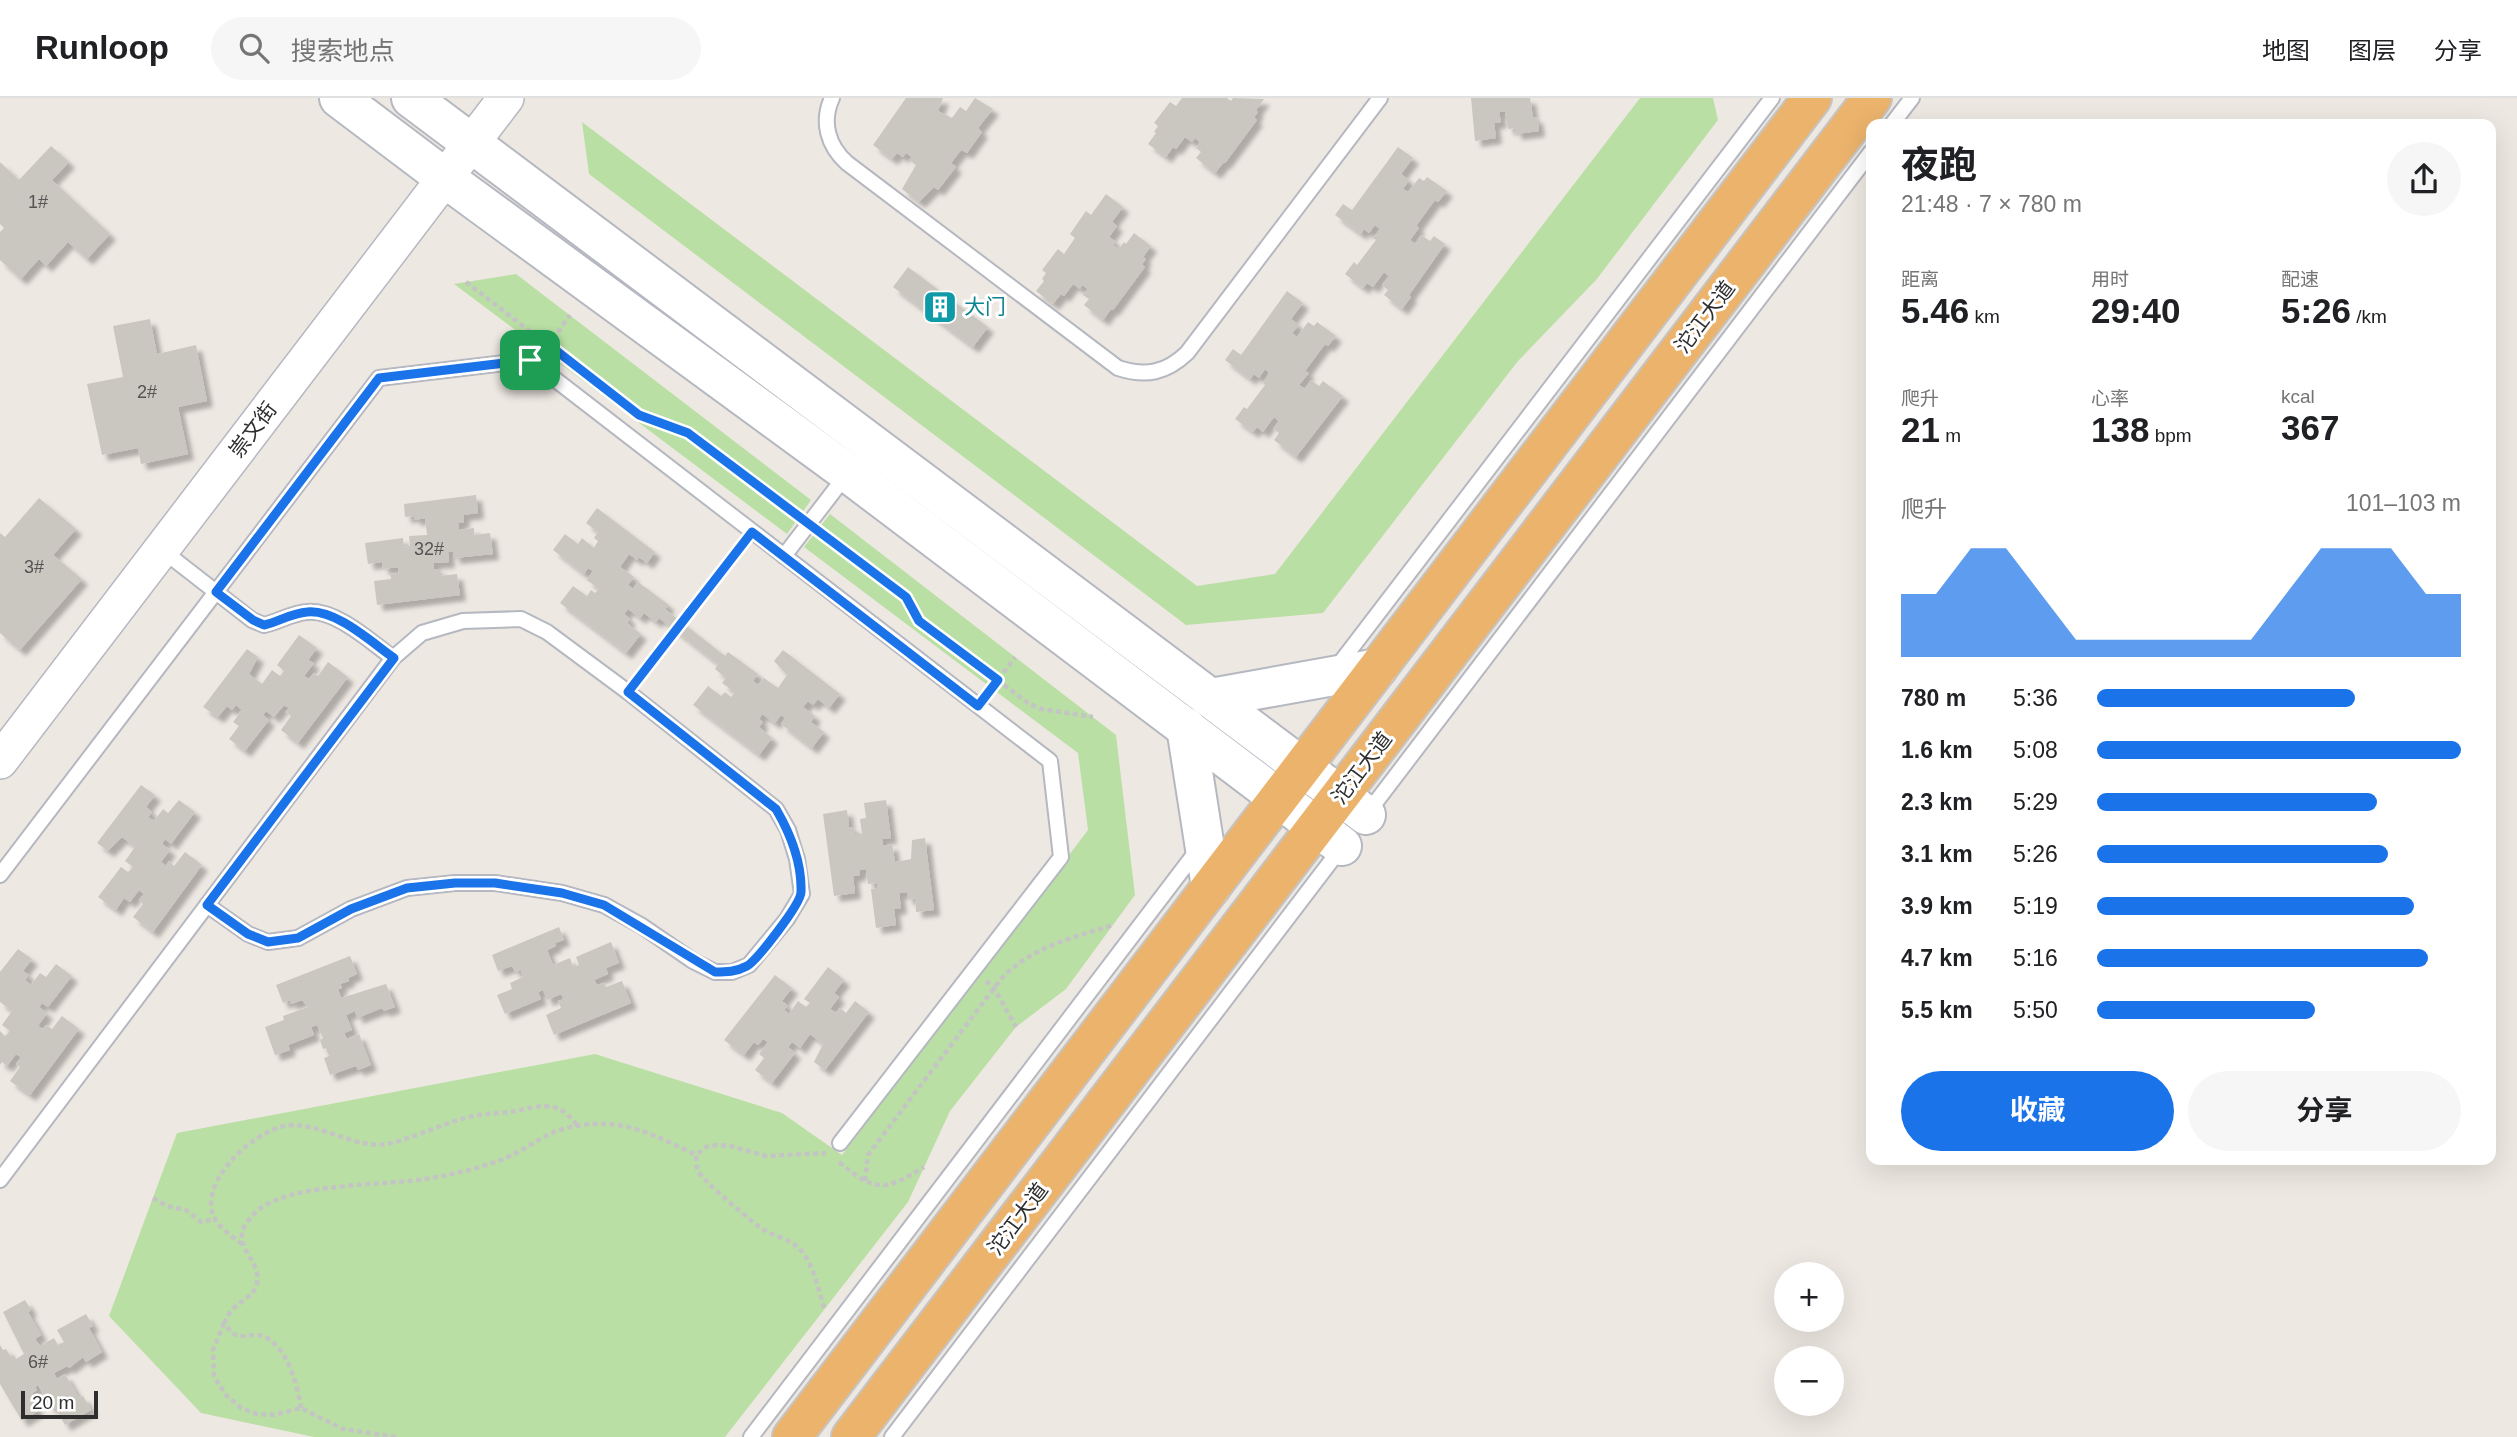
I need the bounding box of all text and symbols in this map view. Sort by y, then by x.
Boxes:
search box [211,17,701,80]
text: Runloop [35,29,169,66]
icon: search [235,29,273,67]
text: 搜索地点 [291,36,395,66]
text: 地图 [2262,37,2310,64]
text: 图层 [2348,37,2396,64]
text: 分享 [2434,37,2482,64]
button: share [2387,142,2461,216]
text: 夜跑 [1901,144,1977,186]
text: 21:48 · 7 × 780 m [1901,191,2082,217]
house number: 1# [28,192,48,212]
text: 距离 [1901,269,1939,290]
text: 用时 [2091,269,2129,290]
text: 配速 [2281,269,2319,290]
street label: 沱江大道 [1670,276,1739,357]
building icon: 大门 [921,288,959,326]
text: 5.46 [1901,291,1969,330]
text: 29:40 [2091,291,2181,330]
text: 5:26 [2281,291,2351,330]
place label: 大门 [964,295,1006,318]
text: km [1969,306,2000,327]
text: /km [2351,306,2387,327]
pin [500,330,560,390]
icon: arrive [511,341,549,379]
house number: 2# [137,382,157,402]
text: kcal [2281,386,2315,407]
text: 爬升 [1901,388,1939,409]
text: 心率 [2091,388,2129,409]
street label: 崇文街 [224,398,281,462]
text: 367 [2281,408,2339,447]
text: 21 [1901,410,1940,449]
text: 138 [2091,410,2149,449]
text: m [1940,425,1961,446]
text: bpm [2149,425,2192,446]
text: 101–103 m [2346,490,2461,516]
text: 爬升 [1901,496,1947,522]
house number: 32# [414,539,444,559]
house number: 3# [24,557,44,577]
text: 780 m [1901,685,1966,711]
text: 5:36 [2013,685,2058,711]
street label: 沱江大道 [1327,727,1396,808]
text: 1.6 km [1901,737,1973,763]
text: 5:08 [2013,737,2058,763]
text: 2.3 km [1901,789,1973,815]
text: 5:29 [2013,789,2058,815]
text: 3.1 km [1901,841,1973,867]
text: 5:26 [2013,841,2058,867]
text: 3.9 km [1901,893,1973,919]
text: 5:19 [2013,893,2058,919]
text: 4.7 km [1901,945,1973,971]
text: 5:16 [2013,945,2058,971]
text: 5.5 km [1901,997,1973,1023]
text: 5:50 [2013,997,2058,1023]
button: 收藏 [1901,1071,2174,1151]
button: 分享 [2188,1071,2461,1151]
street label: 沱江大道 [983,1178,1052,1259]
map controls [1774,1262,1844,1416]
button: + [1774,1262,1844,1332]
button: − [1774,1346,1844,1416]
house number: 6# [28,1352,48,1372]
scale bar [21,1388,98,1420]
text: 20 m [32,1392,74,1413]

